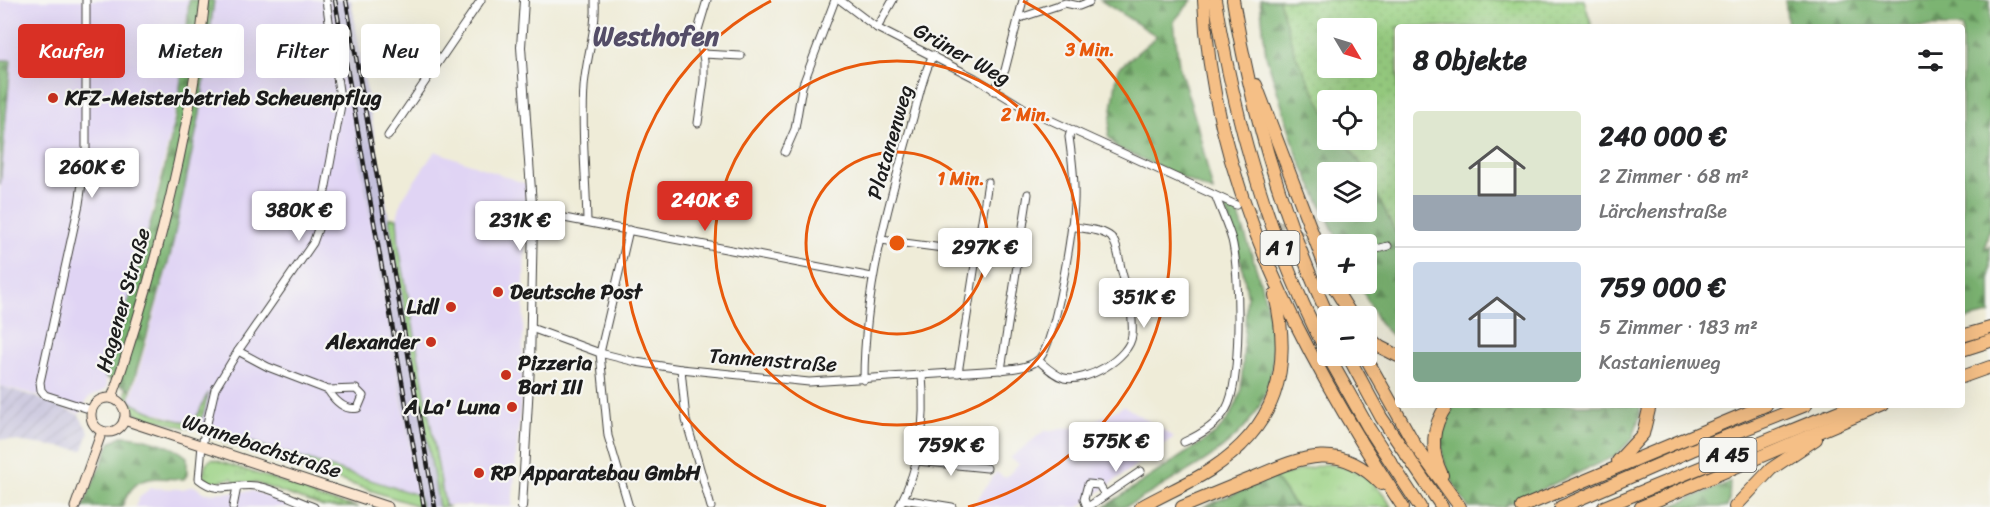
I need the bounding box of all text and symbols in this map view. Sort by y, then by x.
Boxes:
district label: Westhofen [593,12,720,60]
street label: Grüner Weg [906,12,1018,97]
north arrow [1317,18,1377,78]
map controls [1317,18,1377,366]
chip: Kaufen [18,24,125,78]
chip: Mieten [137,24,244,78]
chip: Filter [256,24,349,78]
chip: Neu [361,24,440,78]
text: 3 Min. [1064,34,1115,66]
text: 8 Objekte [1413,37,1527,83]
icon: filters [1914,44,1947,77]
place label: KFZ-Meisterbetrieb Scheuenpflug [64,79,382,117]
street label: Platanenweg [856,80,924,204]
button: locate [1317,90,1377,150]
marker: KFZ-Meisterbetrieb Scheuenpflug [46,91,60,105]
text: 2 Min. [1000,99,1051,131]
text: 240 000 € [1599,113,1727,159]
icon: home [1461,135,1533,207]
pin: 260K € [43,148,141,199]
text: 260K € [59,150,125,185]
text: 2 Zimmer · 68 m² [1599,159,1749,194]
button: layers [1317,162,1377,222]
text: 1 Min. [937,163,985,195]
pin: 240K € [656,181,754,232]
text: 240K € [671,183,739,218]
pin: 380K € [250,191,348,242]
text: 380K € [266,193,332,228]
text: Lärchenstraße [1599,194,1727,229]
pin: 231K € [471,201,569,252]
text: 231K € [489,203,551,238]
street label: Hagener Straße [84,223,162,377]
pin: 297K € [936,228,1034,279]
text: 297K € [952,230,1018,265]
road number: A 1 [1260,231,1300,265]
centre of rings [887,233,907,253]
button: + [1317,234,1377,294]
text: 759 000 € [1599,264,1726,310]
place label: Deutsche Post [510,273,644,311]
pin: 351K € [1095,278,1193,329]
text: 351K € [1113,280,1175,315]
marker: Deutsche Post [491,285,505,299]
icon: home [1461,286,1533,358]
place label: Lidl [406,288,440,326]
marker: Lidl [444,300,458,314]
button: − [1317,306,1377,366]
text: 5 Zimmer · 183 m² [1599,310,1758,345]
place label: Alexander [325,323,421,361]
marker: Alexander [424,335,438,349]
street label: Tannenstraße [708,337,839,383]
place label: Pizzeria Bari III [518,344,593,406]
text: Kastanienweg [1599,345,1721,380]
marker: Pizzeria Bari III [499,368,513,382]
place label: A La' Luna [403,388,500,426]
marker: A La' Luna [505,400,519,414]
street label: Wannebachstraße [177,402,347,490]
pin: 575K € [1067,422,1165,473]
text: 575K € [1083,424,1149,459]
pin: 759K € [902,426,1000,477]
text: 759K € [918,428,984,463]
road number: A 45 [1700,438,1756,472]
place label: RP Apparatebau GmbH [490,454,702,492]
marker: RP Apparatebau GmbH [472,466,486,480]

